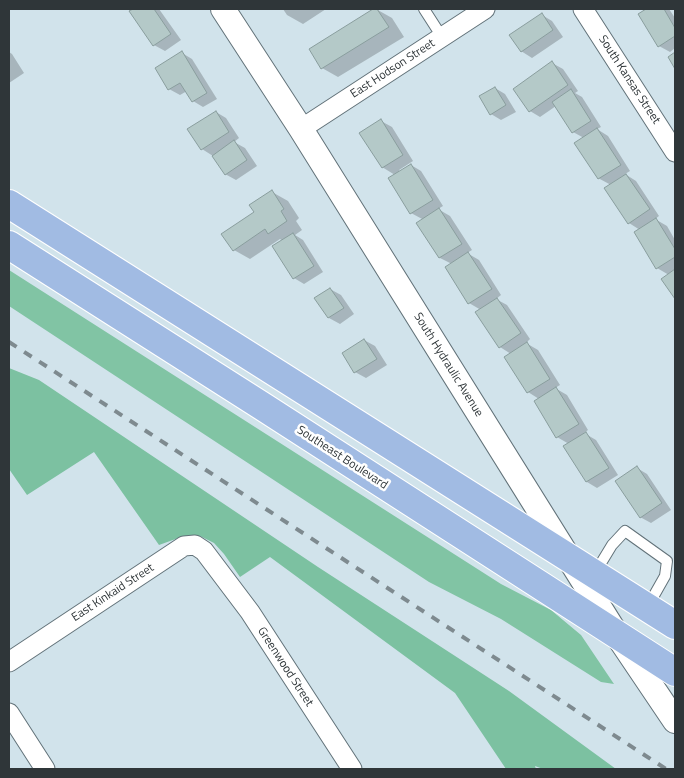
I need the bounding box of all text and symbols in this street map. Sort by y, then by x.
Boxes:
street label: South Kansas Street [595,33,663,127]
street label: East Hodson Street [348,36,438,102]
street label: South Hydraulic Avenue [410,310,486,420]
street label: Southeast Boulevard [294,423,390,493]
street label: East Kinkaid Street [69,561,157,625]
street label: Greenwood Street [254,625,316,709]

